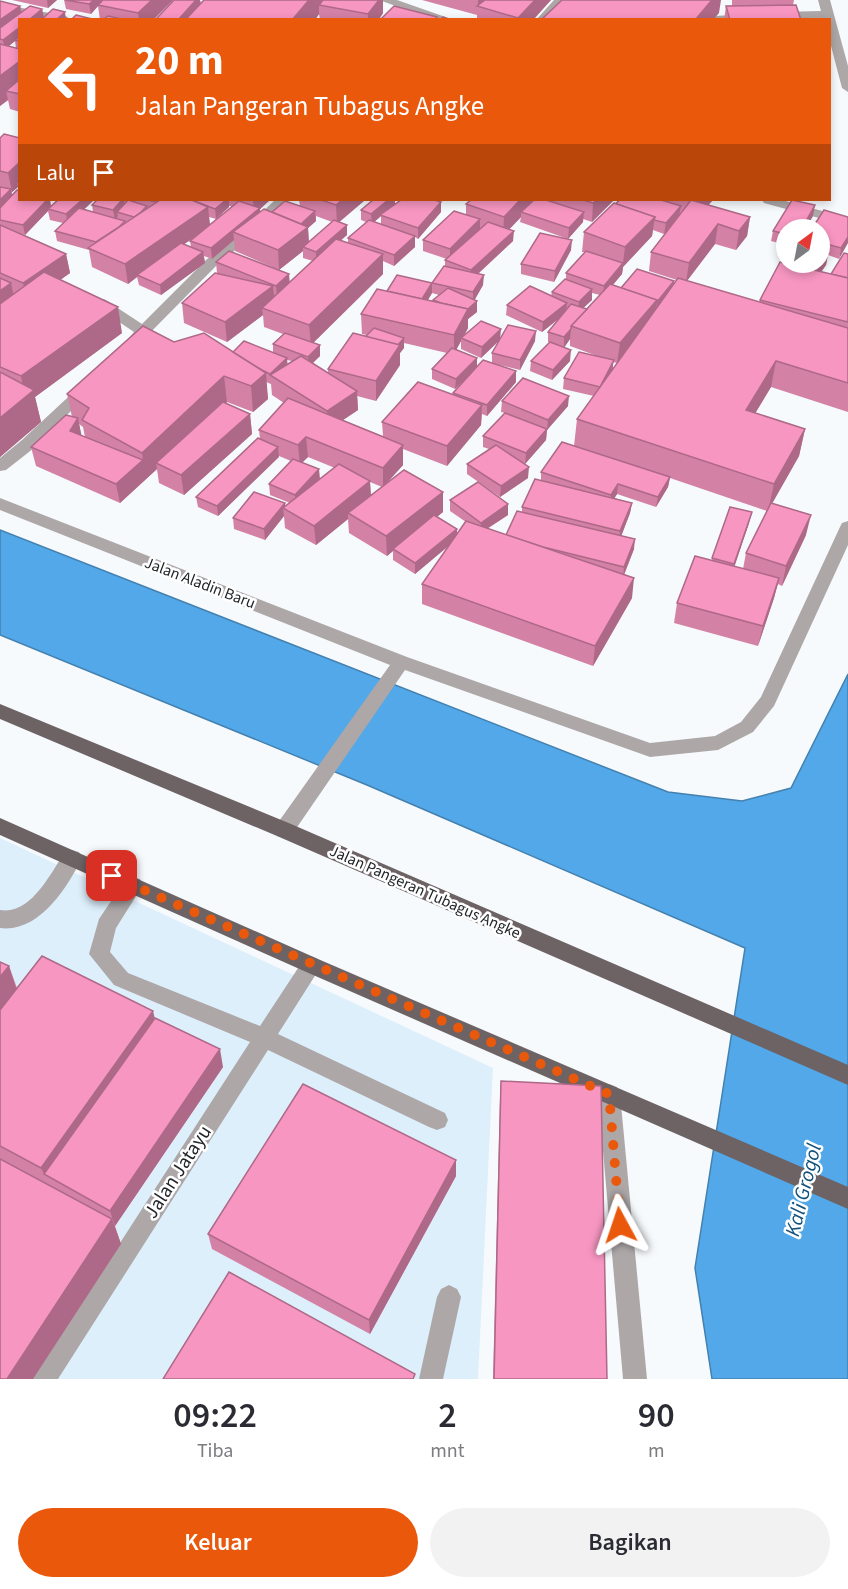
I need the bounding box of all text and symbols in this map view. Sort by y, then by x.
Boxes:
text: 20 m [135,31,224,91]
icon: left [36,42,114,120]
text: Jalan Pangeran Tubagus Angke [135,87,484,126]
icon: arrive [87,156,120,189]
text: Lalu [36,157,75,189]
north arrow [776,219,830,273]
map controls [776,219,830,273]
street label: Jalan Aladin Baru [141,552,259,614]
street label: Jalan Pangeran Tubagus Angke [326,840,524,944]
pin [86,850,137,901]
icon: arrive [95,859,128,892]
street label: Jalan Jatayu [137,1120,219,1224]
water label: Kali Grogol [777,1140,829,1239]
position arrow [588,1193,652,1257]
text: 09:22 [173,1390,257,1441]
text: 2 [438,1390,457,1441]
text: 90 [638,1390,675,1441]
text: Tiba [197,1437,233,1465]
text: mnt [430,1437,465,1465]
text: m [648,1437,665,1465]
button: Keluar [18,1508,418,1577]
button: Bagikan [430,1508,830,1577]

